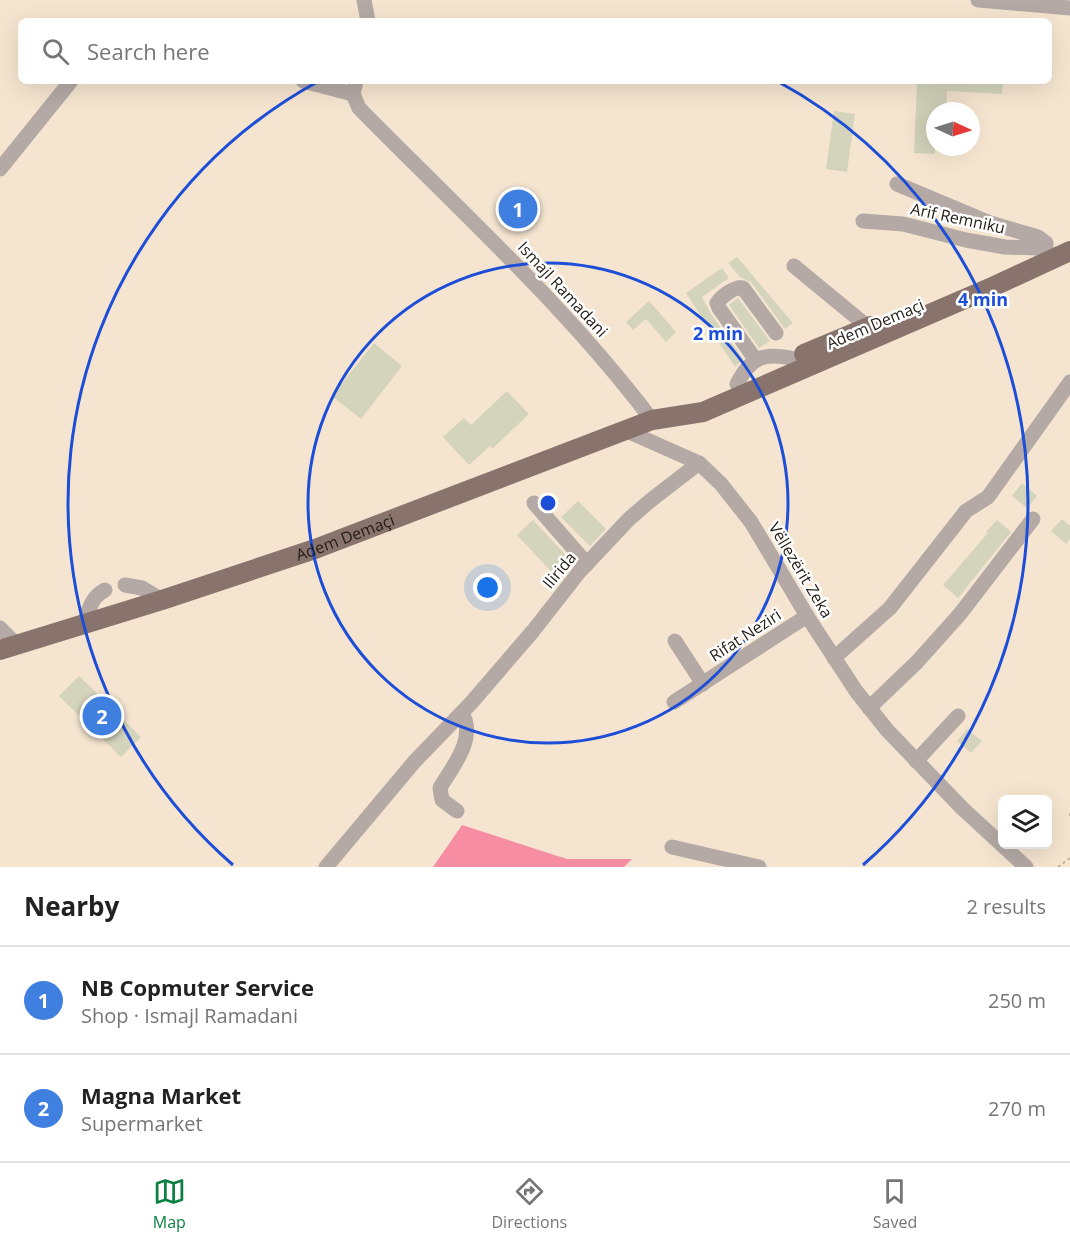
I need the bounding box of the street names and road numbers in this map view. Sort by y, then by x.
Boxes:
street label: Arif Remniku [909,197,1007,239]
street label: Ismajl Ramadani [513,237,613,341]
street label: Adem Demaçi [823,294,927,354]
street label: Adem Demaçi [293,509,398,566]
street label: Vëllezërit Zeka [764,518,838,622]
street label: Ilirida [537,547,581,593]
street label: Rifat Neziri [705,604,785,666]

